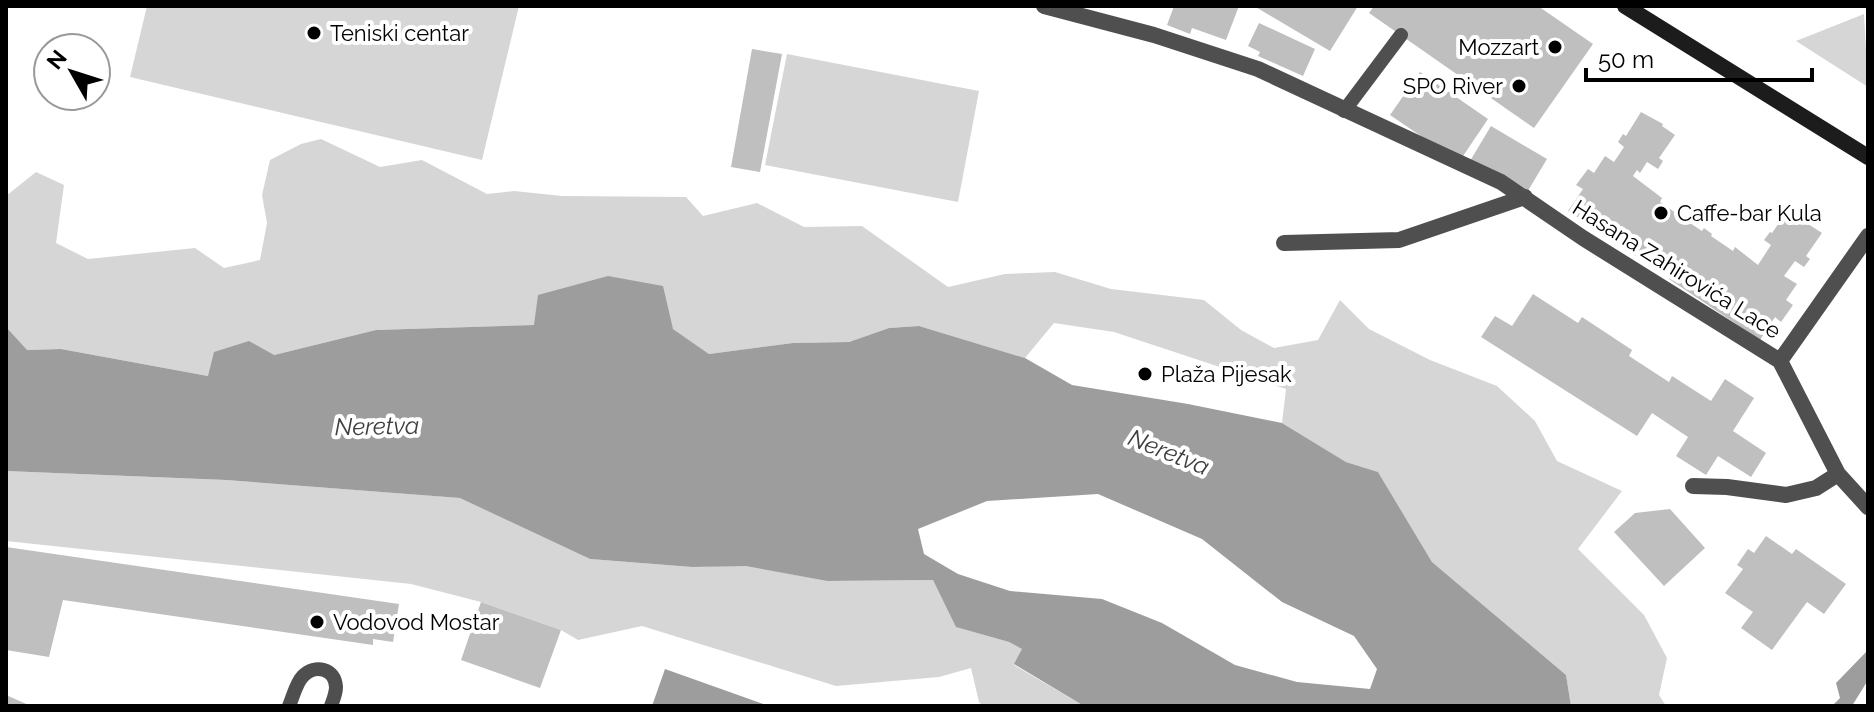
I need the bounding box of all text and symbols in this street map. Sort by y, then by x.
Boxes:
place label: Teniski centar [330,20,469,46]
marker: Teniski centar [305,24,323,42]
north arrow [32,32,112,112]
scale bar [1586,32,1812,82]
place label: Mozzart [1458,34,1540,60]
marker: Mozzart [1546,38,1564,56]
text: N [41,45,72,74]
text: 50 m [1598,45,1654,74]
place label: SPO River [1403,73,1503,99]
marker: SPO River [1510,77,1528,95]
street label: Hasana Zahirovića Lace [1568,194,1786,344]
place label: Caffe-bar Kula [1677,200,1822,226]
marker: Caffe-bar Kula [1652,204,1670,222]
place label: Plaža Pijesak [1161,361,1292,387]
marker: Plaža Pijesak [1136,365,1154,383]
water label: Neretva [334,411,420,441]
water label: Neretva [1124,423,1214,481]
place label: Vodovod Mostar [333,609,500,635]
marker: Vodovod Mostar [308,613,326,631]

